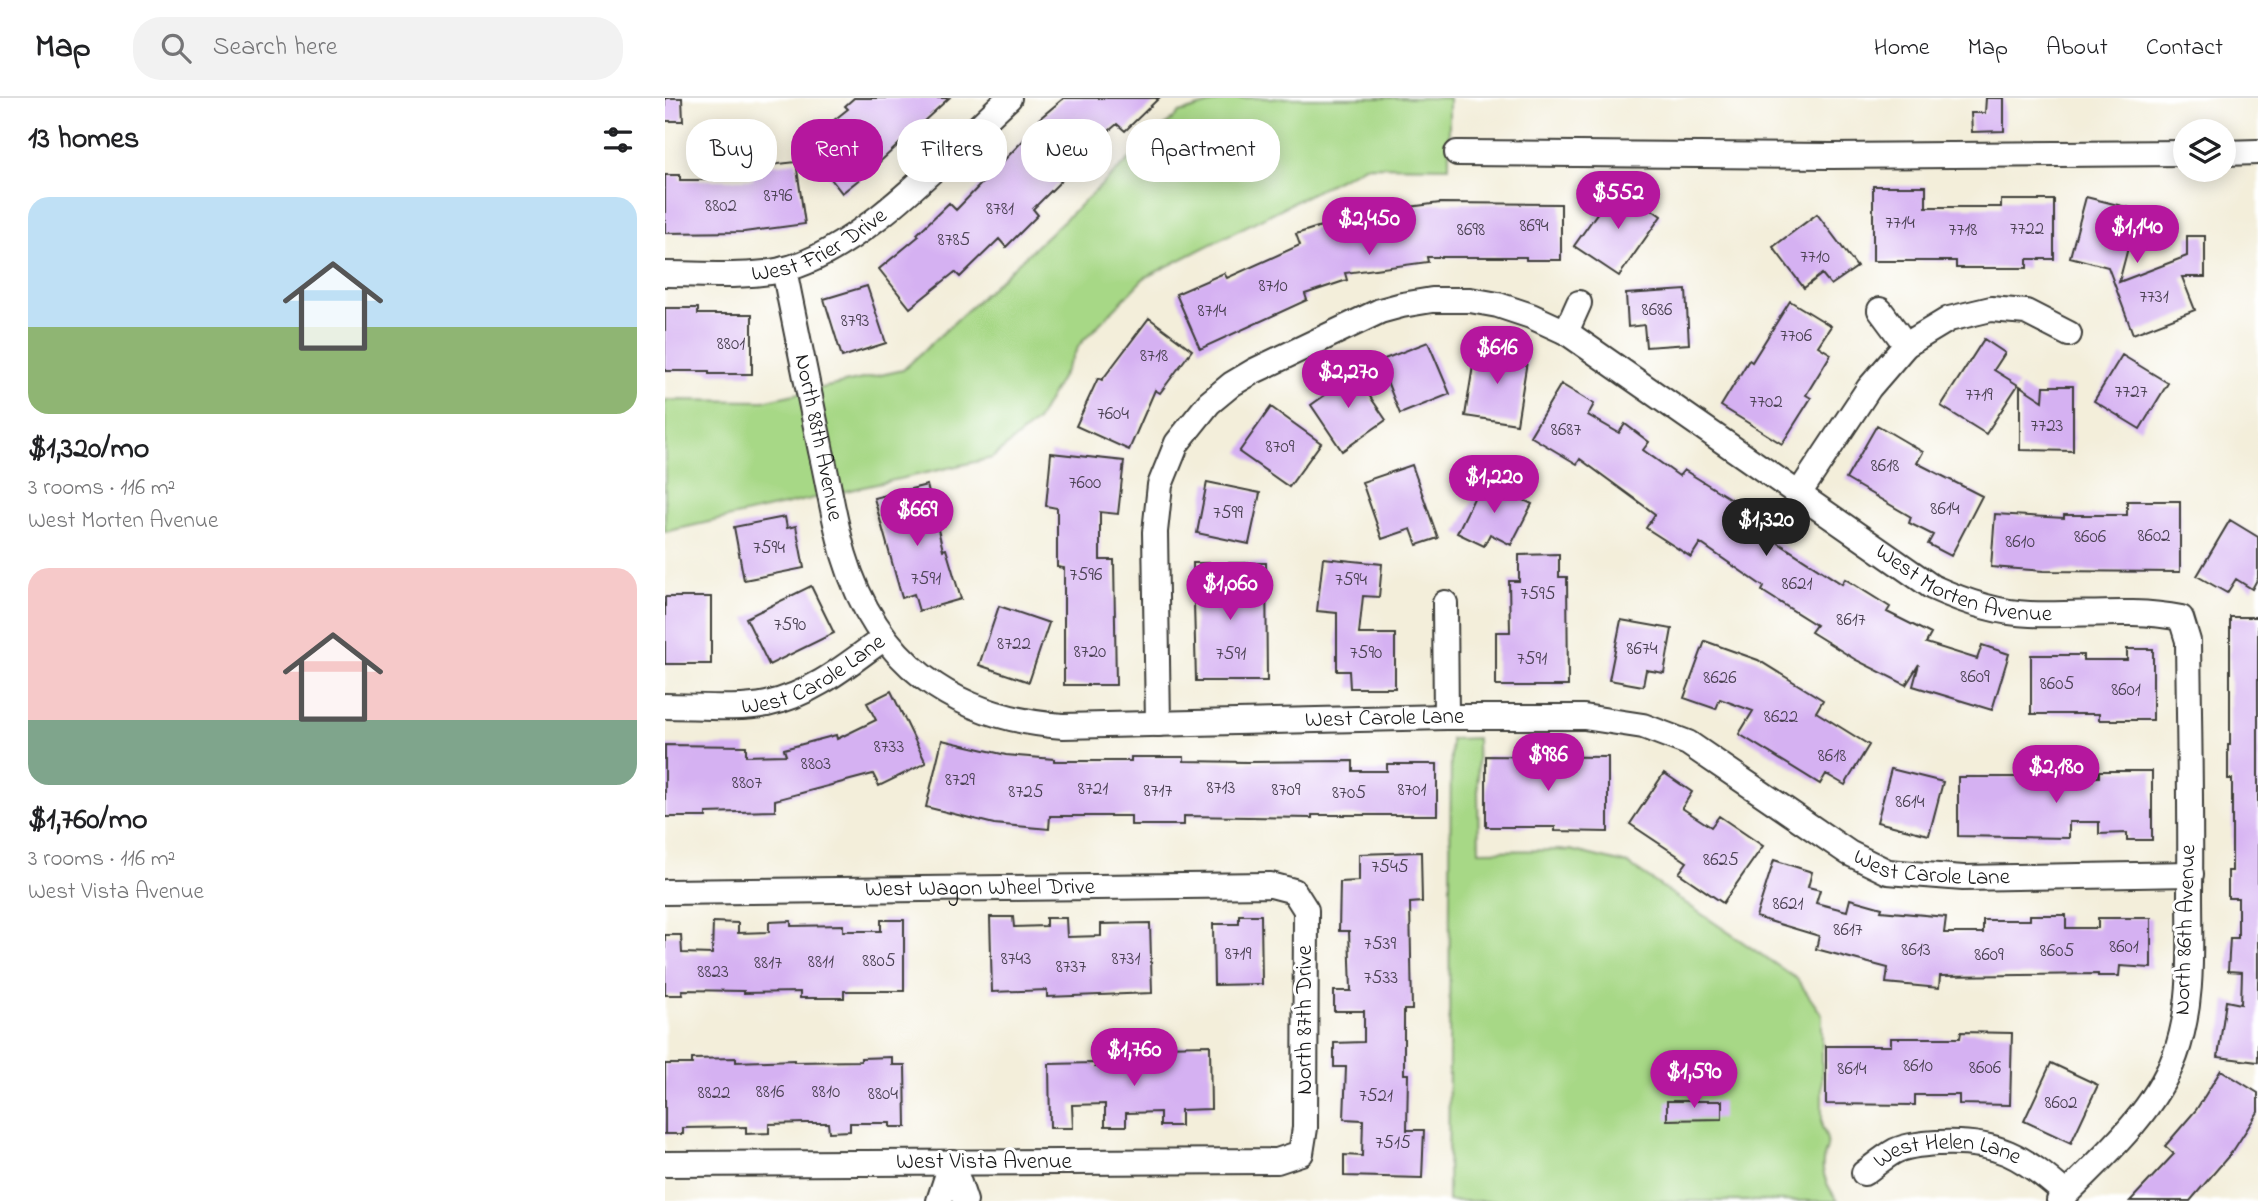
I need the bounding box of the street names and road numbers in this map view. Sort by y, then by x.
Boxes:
street label: West Frier Drive [750,199,895,291]
street label: North 88th Avenue [785,351,852,525]
street label: West Morten Avenue [1868,536,2053,631]
street label: West Carole Lane [740,626,893,724]
street label: West Carole Lane [1305,701,1465,737]
street label: West Carole Lane [1847,841,2011,895]
street label: North 86th Avenue [2167,843,2205,1016]
street label: West Wagon Wheel Drive [865,871,1096,906]
street label: North 87th Drive [1289,945,1322,1095]
street label: West Helen Lane [1867,1126,2028,1177]
street label: West Vista Avenue [896,1146,1073,1179]

